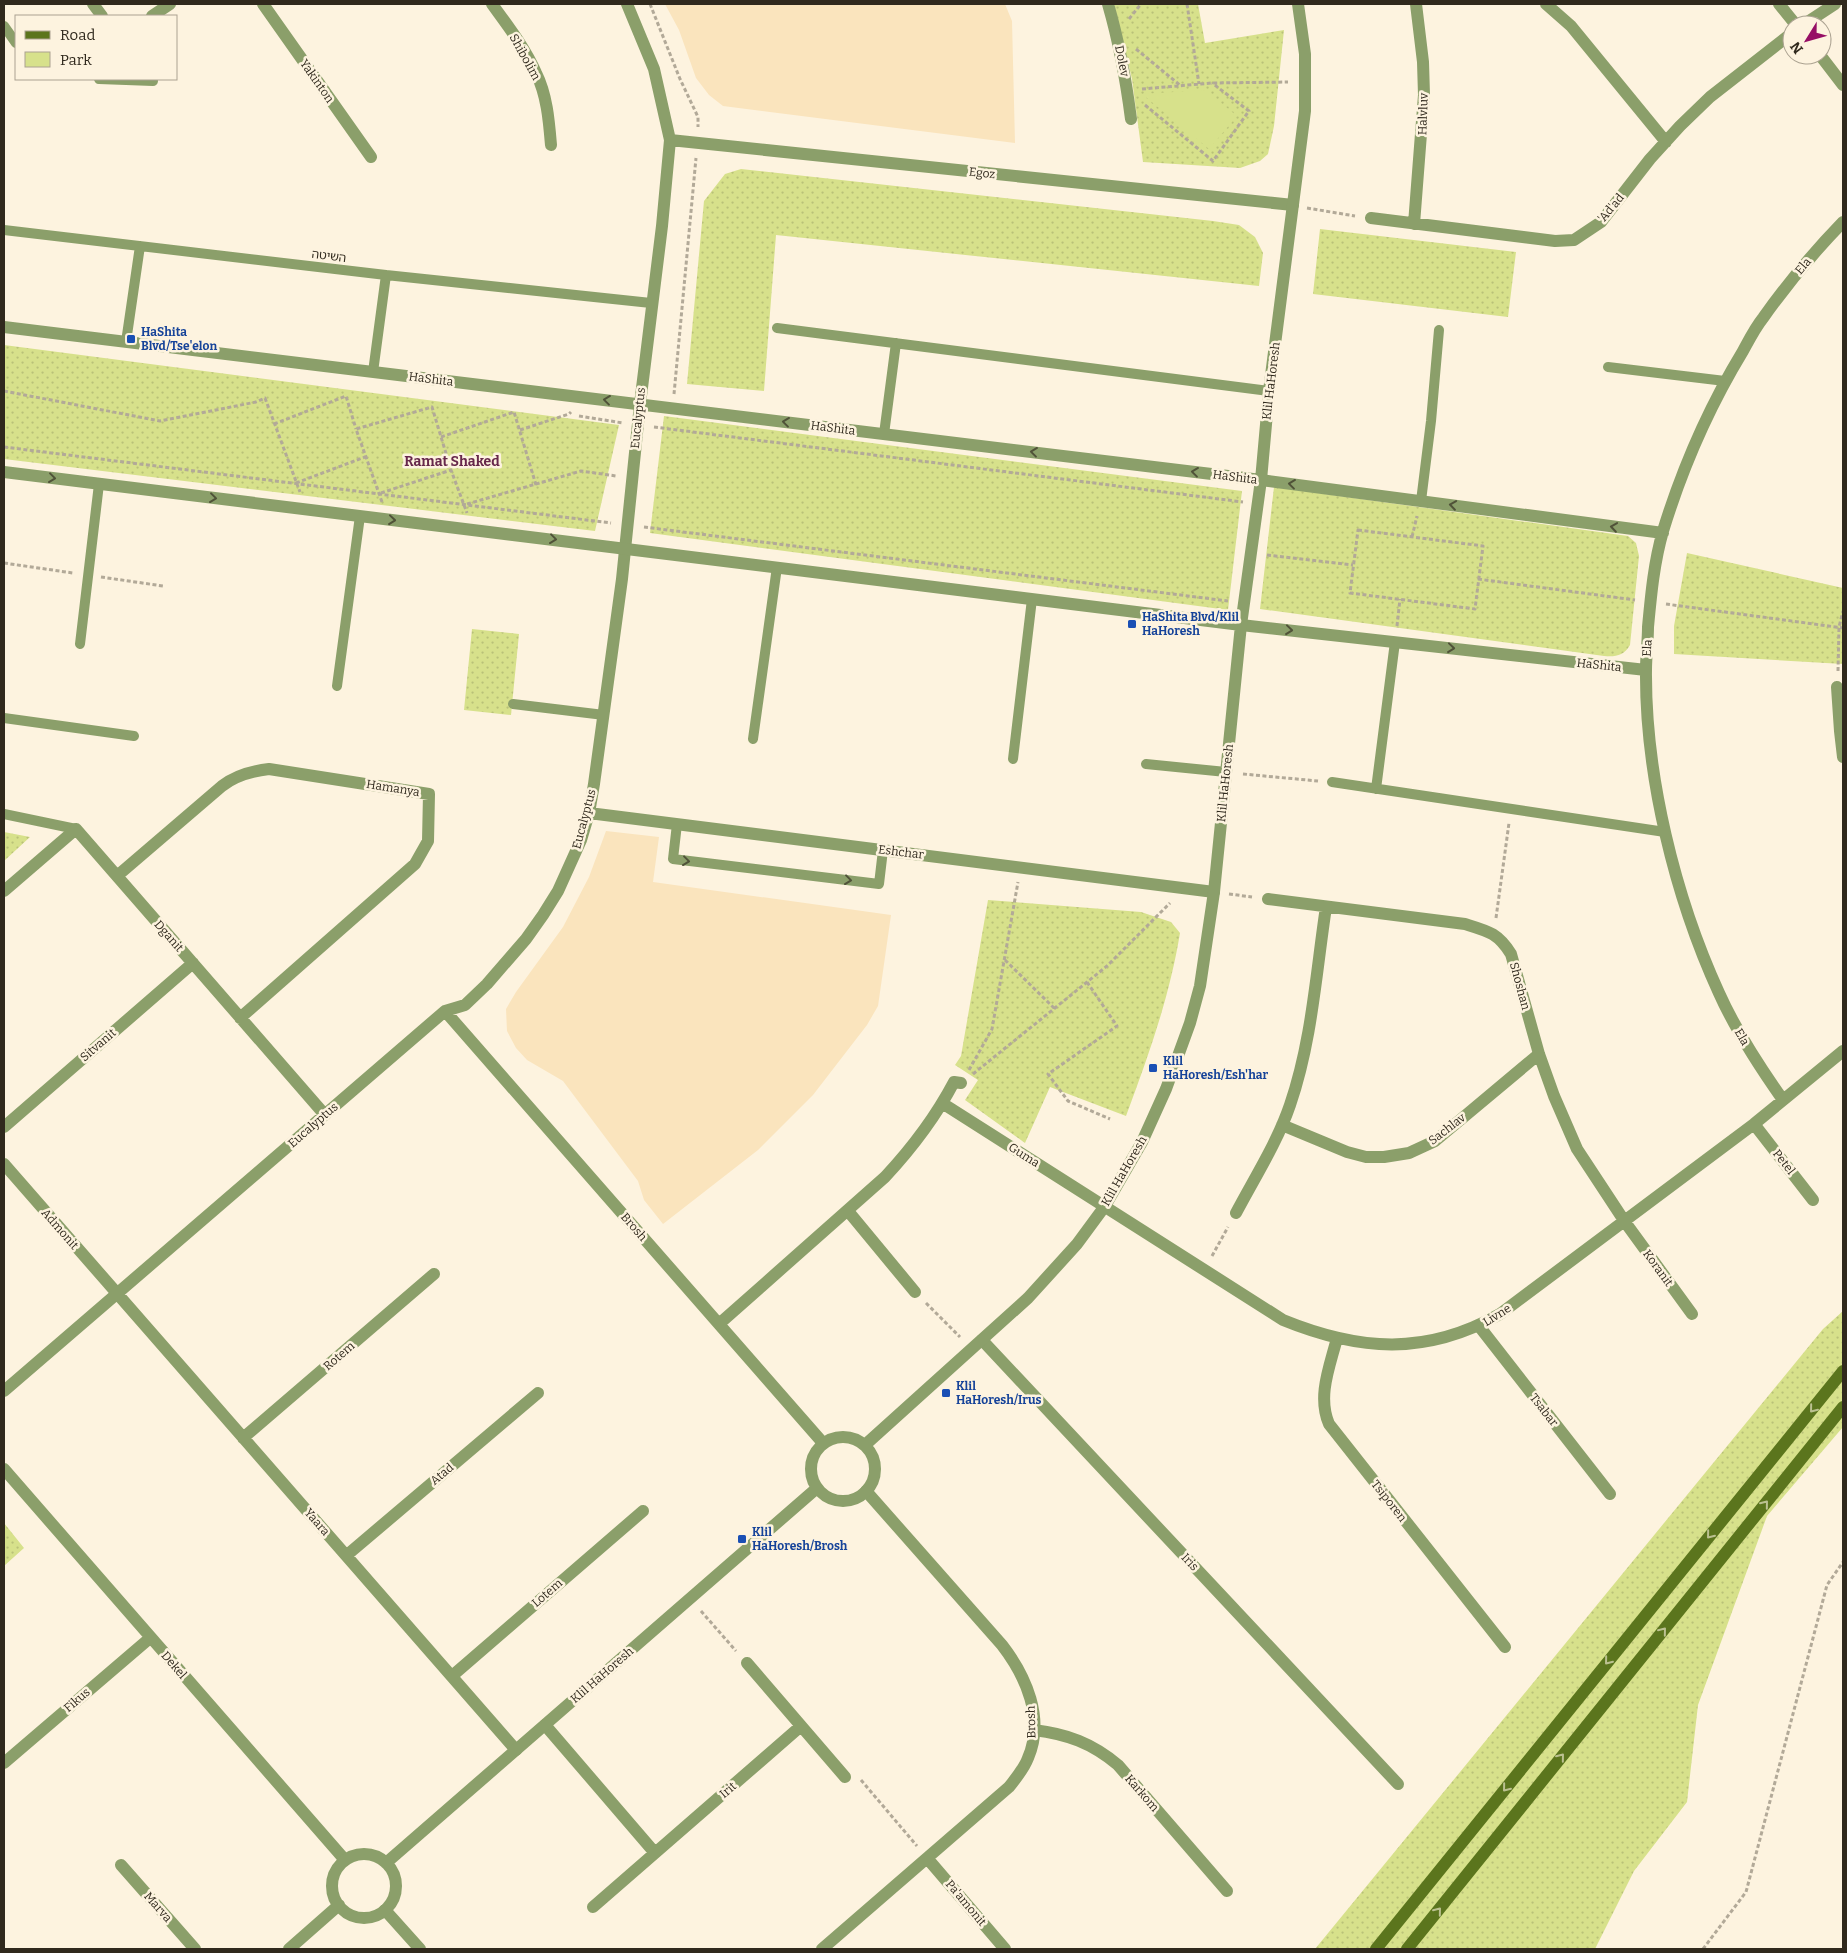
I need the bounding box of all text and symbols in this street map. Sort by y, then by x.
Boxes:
legend [15,15,178,80]
north arrow [1782,15,1832,65]
text: Road [60,26,95,44]
street label: Shibolim [507,31,544,83]
text: N [1787,38,1807,57]
street label: Dolev [1112,44,1132,78]
text: Park [60,51,92,69]
street label: Yakinton [297,57,337,106]
street label: Halvluv [1415,92,1431,135]
street label: Egoz [968,165,996,181]
street label: 'Ad'ad [1595,191,1627,225]
street label: השיטה [311,247,347,265]
street label: Ela [1792,255,1814,277]
place label: HaShita Blvd/Tse'elon [141,325,217,353]
marker: HaShita Blvd/Tse'elon [125,333,137,345]
street label: Klil HaHoresh [1259,341,1283,421]
street label: HaShita [408,369,455,389]
street label: Eucalyptus [628,386,648,449]
one-way arrow [603,395,611,406]
one-way arrow [782,417,790,428]
street label: HaShita [810,418,857,438]
one-way arrow [1030,447,1038,458]
district label: Ramat Shaked [404,453,500,470]
one-way arrow [1191,467,1199,478]
street label: HaShita [1212,467,1259,487]
one-way arrow [48,472,56,483]
one-way arrow [1288,479,1296,490]
one-way arrow [210,492,218,503]
one-way arrow [1449,500,1457,511]
one-way arrow [388,514,396,525]
one-way arrow [1610,522,1619,532]
one-way arrow [549,534,558,544]
place label: HaShita Blvd/Klil HaHoresh [1142,610,1239,638]
marker: HaShita Blvd/Klil HaHoresh [1126,618,1138,630]
one-way arrow [1286,624,1294,635]
street label: Ela [1639,638,1655,657]
one-way arrow [1447,642,1455,653]
street label: HaShita [1576,656,1623,674]
street label: Klil HaHoresh [1214,743,1236,823]
street label: Hamanya [365,777,421,799]
street label: Eucalyptus [569,787,599,850]
street label: Eshchar [877,842,925,862]
one-way arrow [683,855,691,866]
one-way arrow [844,874,852,885]
street label: Dganit [152,917,187,955]
street label: Shoshan [1507,961,1533,1012]
street label: Sitvanit [77,1025,119,1064]
street label: Ela [1732,1026,1753,1048]
place label: Klil HaHoresh/Esh'har [1163,1054,1269,1082]
marker: Klil HaHoresh/Esh'har [1147,1062,1159,1074]
street label: Eucalyptus [285,1099,341,1150]
street label: Sachlav [1426,1110,1469,1148]
street label: Klil HaHoresh [1098,1133,1150,1208]
street label: Guma [1006,1140,1043,1170]
street label: Petel [1770,1147,1798,1178]
street label: Admonit [39,1206,82,1253]
street label: Brosh [618,1210,650,1244]
street label: Koranit [1640,1247,1676,1290]
street label: Livne [1480,1301,1514,1329]
street label: Rotem [321,1338,358,1373]
place label: Klil HaHoresh/Irus [956,1379,1042,1407]
marker: Klil HaHoresh/Irus [940,1387,952,1399]
street label: Tsabar [1527,1391,1562,1430]
one-way arrow [1809,1403,1818,1412]
street label: Atad [428,1460,456,1488]
street label: Tsiporen [1368,1477,1410,1525]
one-way arrow [1759,1501,1767,1510]
street label: Yaara [301,1506,333,1539]
place label: Klil HaHoresh/Brosh [752,1525,848,1553]
one-way arrow [1708,1529,1716,1538]
marker: Klil HaHoresh/Brosh [736,1533,748,1545]
street label: Iris [1179,1550,1202,1574]
street label: Lotem [529,1576,565,1610]
one-way arrow [1658,1628,1666,1637]
street label: Klil HaHoresh [568,1644,637,1706]
street label: Dekel [158,1649,190,1682]
one-way arrow [1605,1656,1614,1665]
street label: Fikus [61,1685,93,1715]
street label: Brosh [1023,1705,1039,1739]
one-way arrow [1556,1754,1565,1763]
street label: Karkom [1122,1772,1162,1815]
street label: Irit [717,1779,740,1801]
one-way arrow [1504,1782,1512,1791]
street label: Pa'amonit [943,1877,990,1929]
street label: Marva [141,1889,175,1925]
one-way arrow [1432,1908,1440,1917]

